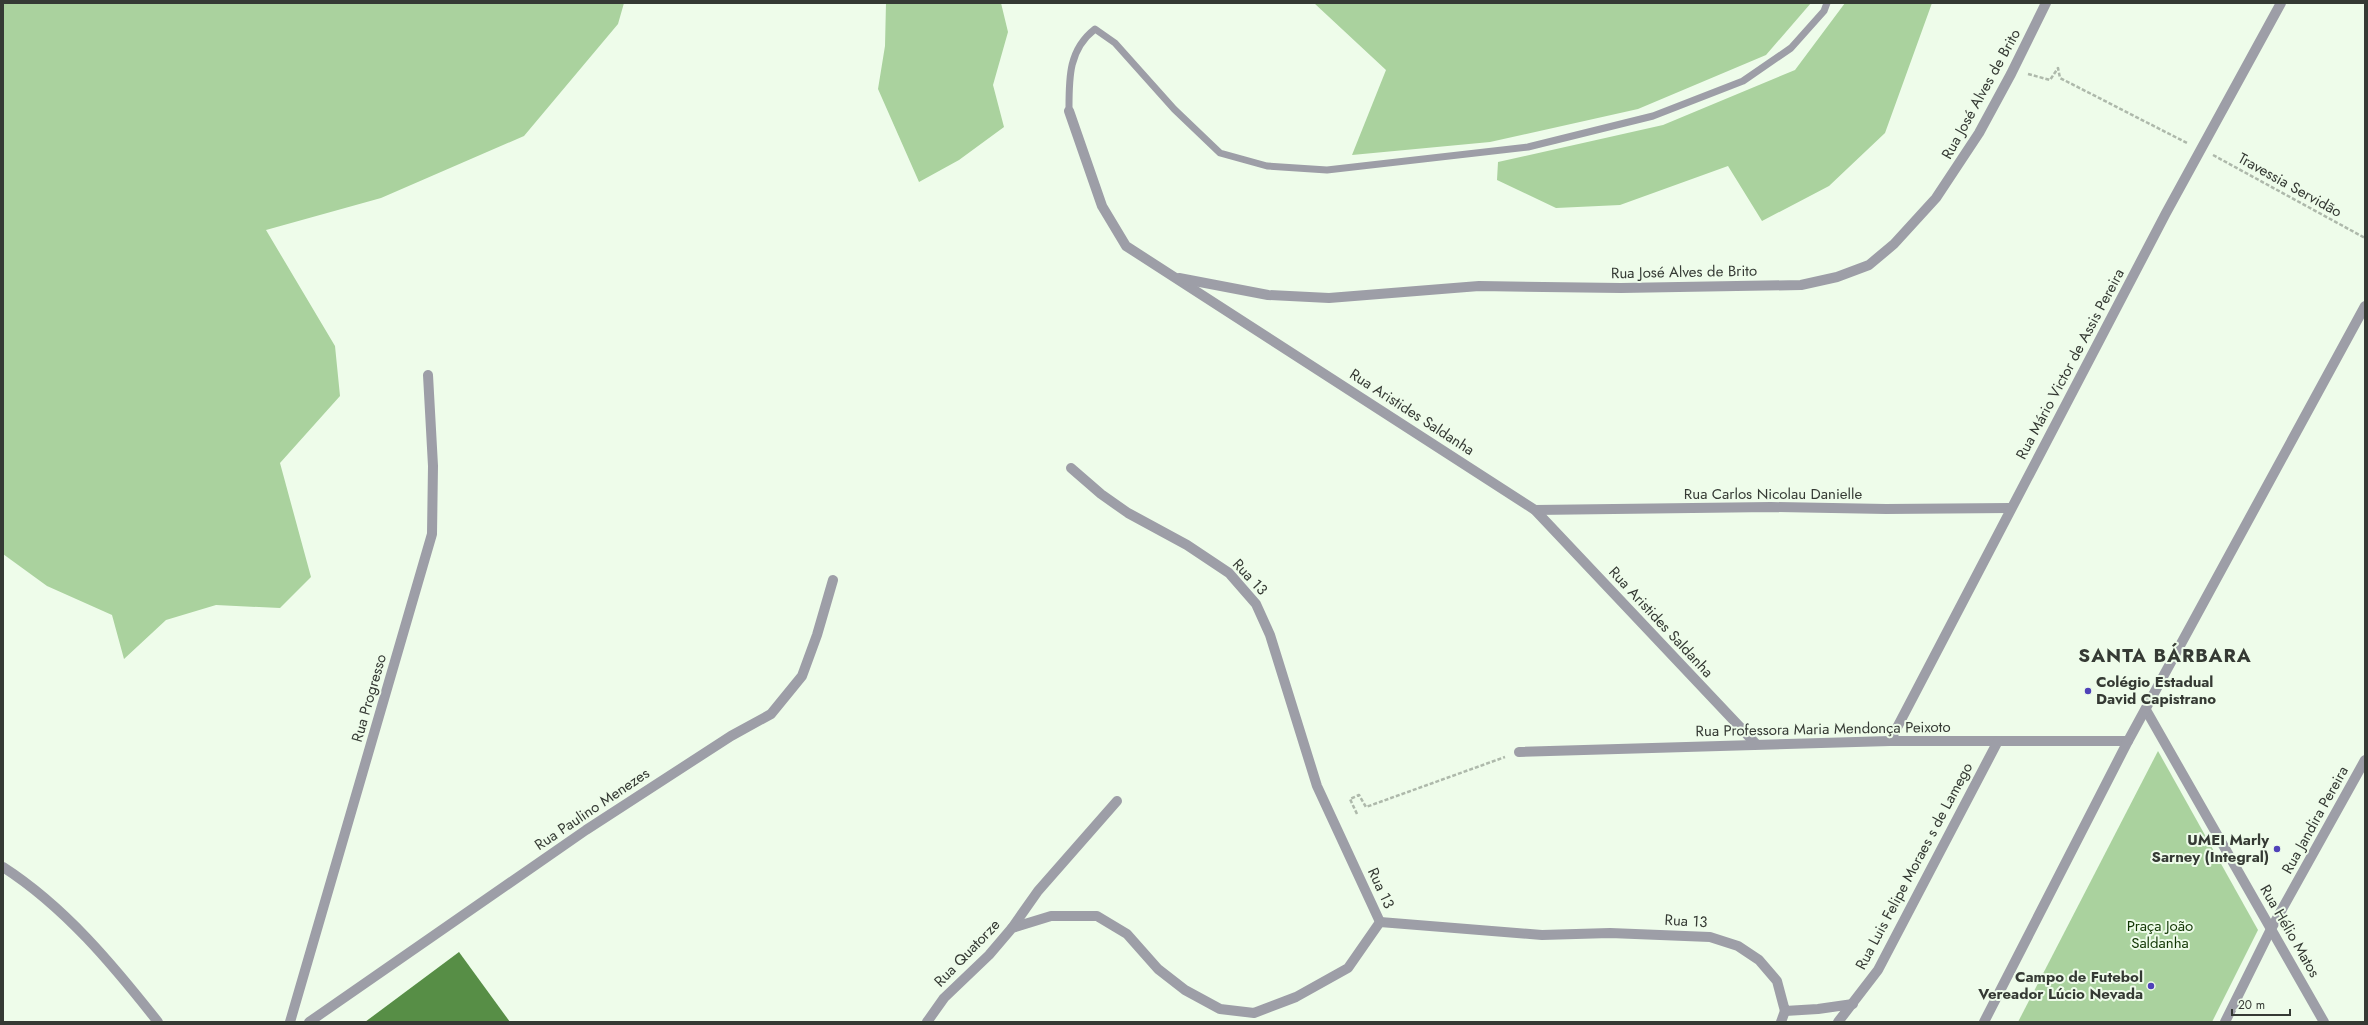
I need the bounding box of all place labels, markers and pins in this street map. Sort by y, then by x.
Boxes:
place label: Colégio Estadual David Capistrano [2096,671,2216,710]
marker: Colégio Estadual David Capistrano [2083,686,2093,696]
place label: UMEI Marly Sarney (Integral) [2152,829,2269,868]
marker: UMEI Marly Sarney (Integral) [2272,844,2282,854]
place label: Campo de Futebol Vereador Lúcio Nevada [1977,966,2143,1005]
marker: Campo de Futebol Vereador Lúcio Nevada [2146,981,2156,991]

